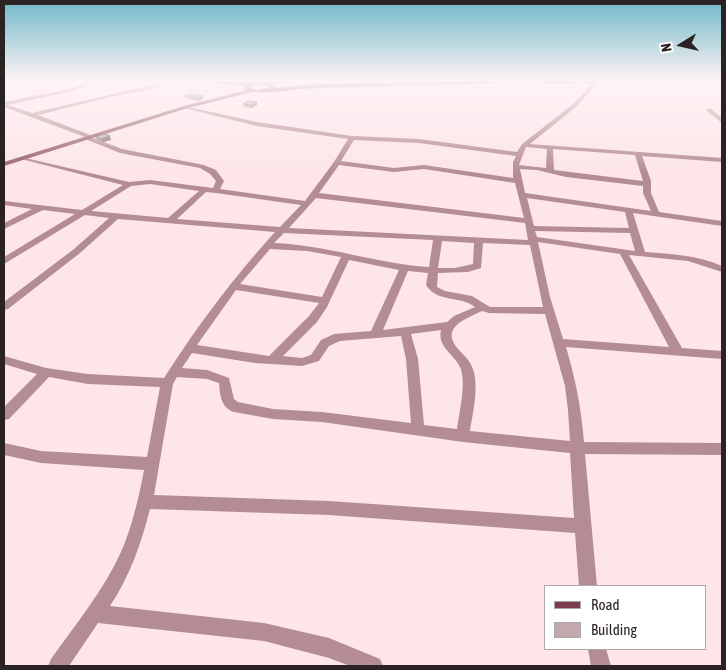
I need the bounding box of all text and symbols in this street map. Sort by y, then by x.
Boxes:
north arrow [656,20,706,70]
text: N [658,42,675,53]
legend [544,585,706,650]
text: Road [591,596,620,613]
text: Building [591,621,637,638]

